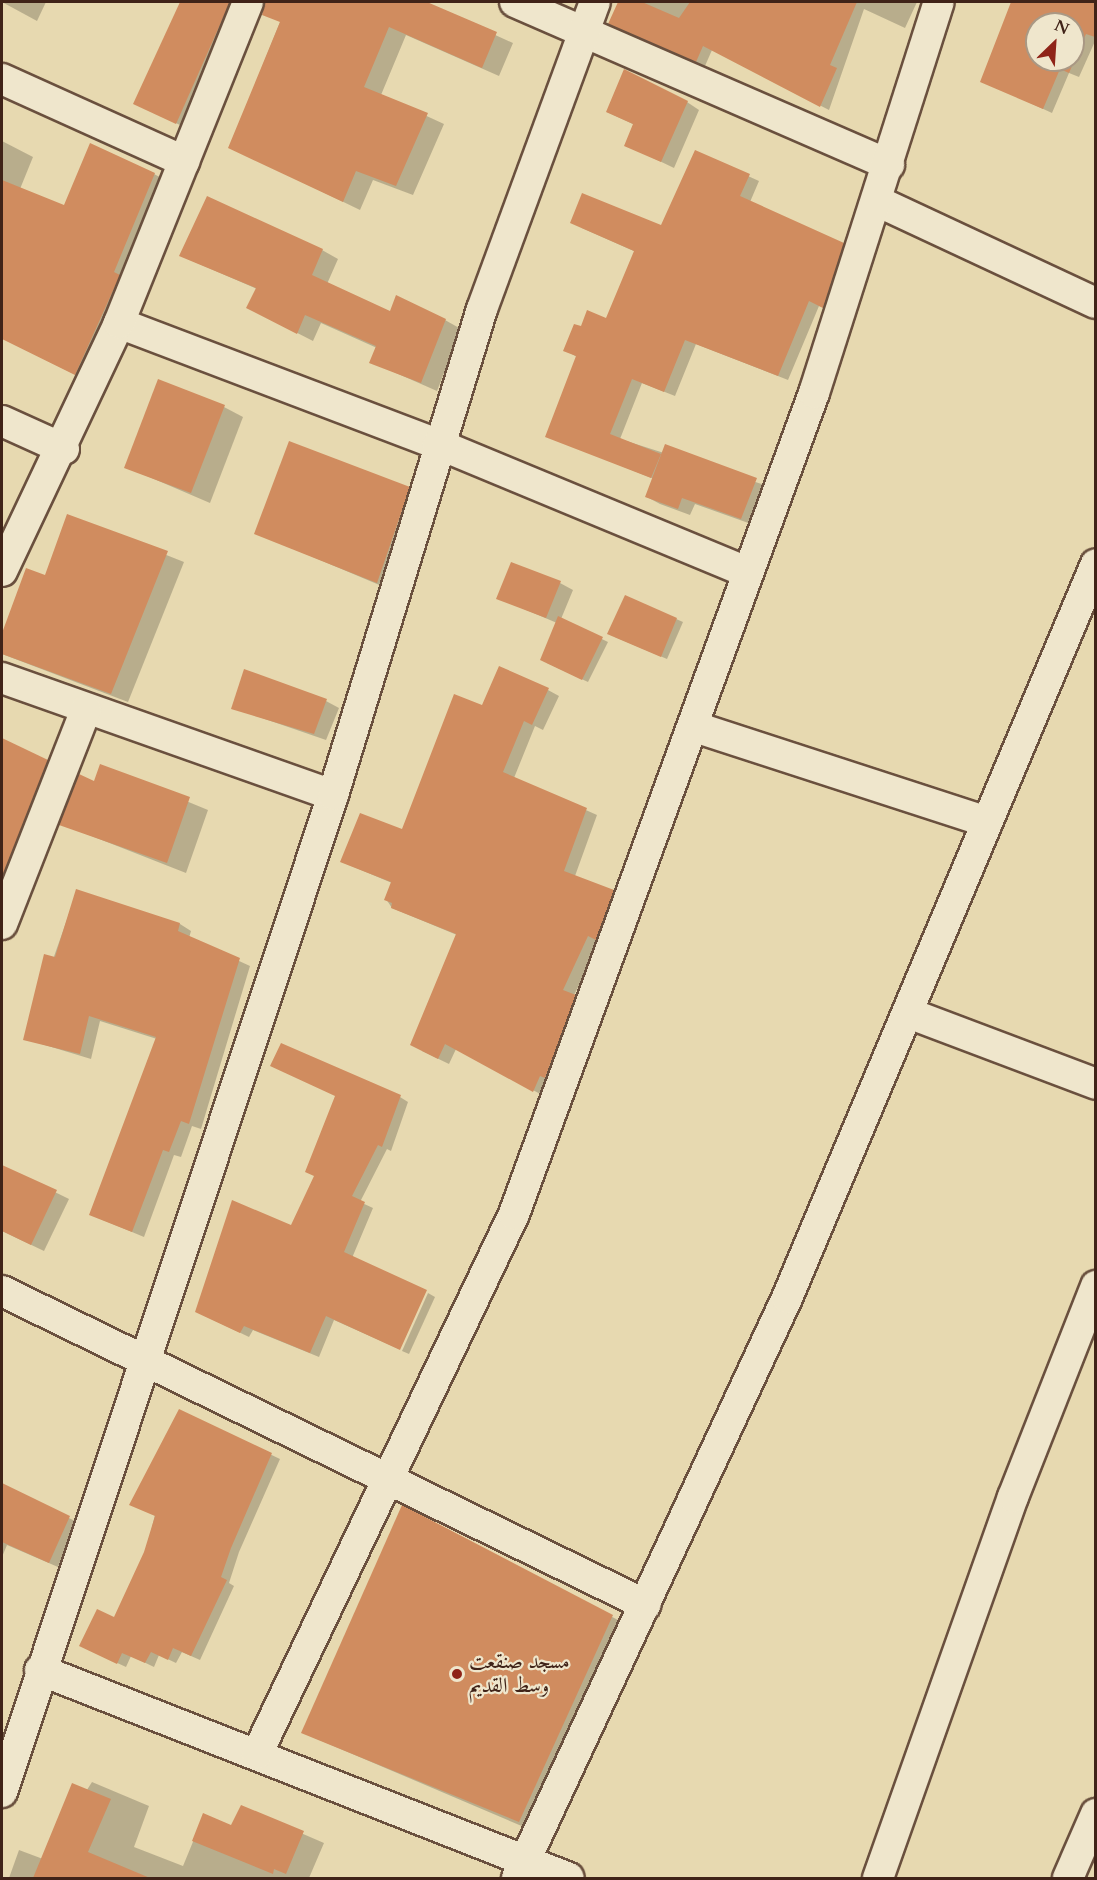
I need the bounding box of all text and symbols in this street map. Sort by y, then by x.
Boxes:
north arrow [1025,12,1085,72]
text: N [1051,15,1073,40]
place label: مسجد صنقعت وسط القديم [469,1649,570,1699]
marker: مسجد صنقعت وسط القديم [450,1667,464,1681]

